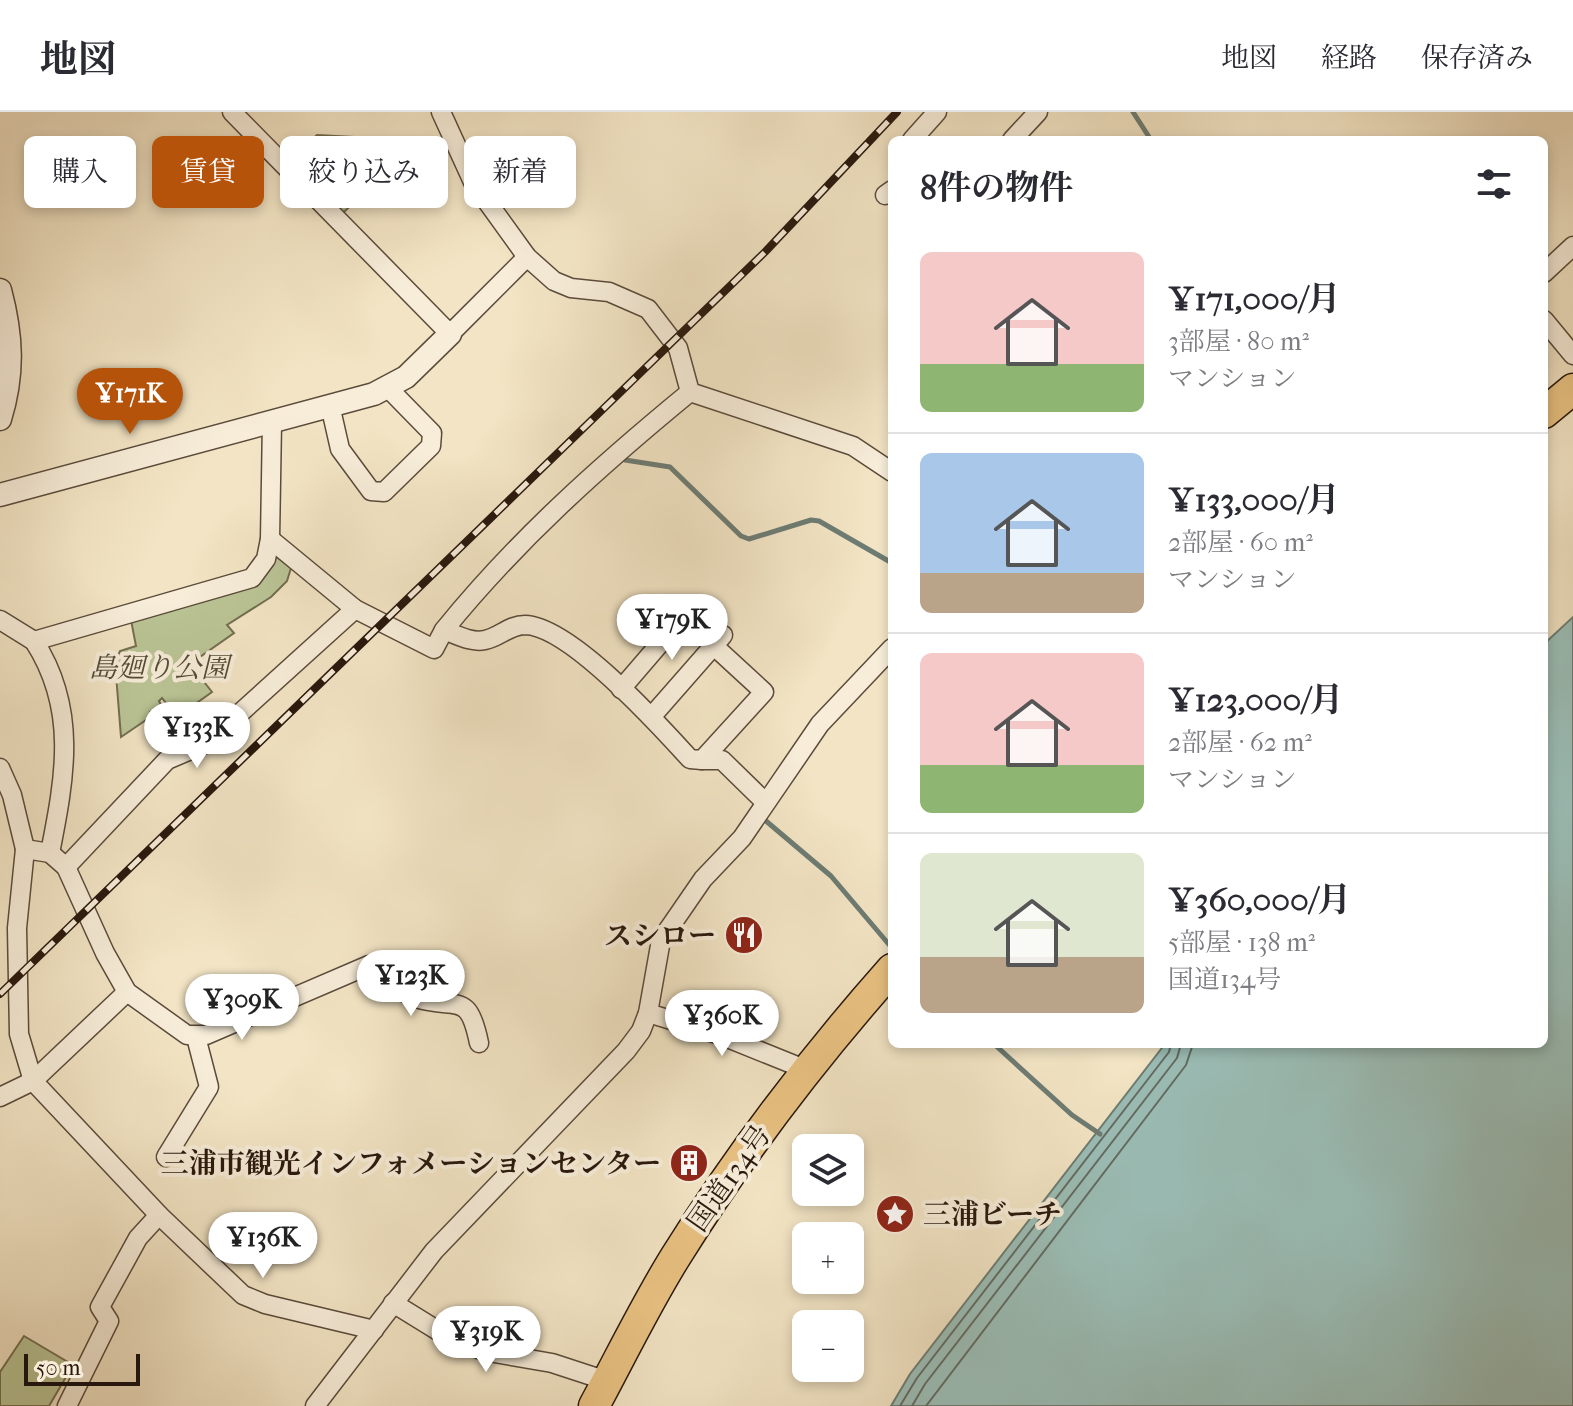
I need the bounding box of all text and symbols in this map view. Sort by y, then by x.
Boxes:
text: 地図 [40,37,116,82]
text: 地図 [1221,41,1277,74]
text: 経路 [1321,41,1377,74]
text: 保存済み [1421,41,1533,74]
chip: 購入 [24,136,136,208]
chip: 賃貸 [152,136,264,208]
chip: 絞り込み [280,136,448,208]
chip: 新着 [464,136,576,208]
icon: filters [1472,162,1516,206]
text: 8件の物件 [920,168,1073,208]
text: ¥171,000/月 [1168,279,1341,319]
icon: home [984,284,1080,380]
text: 3部屋 · 80 m² [1168,326,1309,357]
text: マンション [1168,363,1297,394]
pin: ¥171K [74,368,186,436]
text: ¥171K [95,378,165,409]
text: ¥133,000/月 [1168,480,1340,520]
icon: home [984,485,1080,581]
text: 2部屋 · 60 m² [1168,527,1313,558]
text: マンション [1168,564,1297,595]
pin: ¥179K [616,594,728,662]
text: ¥179K [635,604,709,635]
park label: 島廻り公園 [89,651,233,684]
text: ¥123,000/月 [1168,680,1344,720]
icon: home [984,685,1080,781]
pin: ¥133K [141,702,253,770]
text: ¥133K [162,712,232,743]
text: 2部屋 · 62 m² [1168,727,1312,758]
text: マンション [1168,764,1297,795]
text: ¥360,000/月 [1168,880,1351,920]
icon: home [984,885,1080,981]
restaurant icon: スシロー [723,914,765,956]
place label: スシロー [604,919,716,952]
text: 5部屋 · 138 m² [1168,927,1315,958]
pin: ¥123K [355,950,467,1018]
text: ¥123K [375,960,447,991]
text: 国道134号 [1168,964,1281,995]
pin: ¥309K [186,974,298,1042]
text: ¥309K [203,984,281,1015]
pin: ¥360K [666,990,778,1058]
text: ¥360K [683,1000,761,1031]
street label: 国道134号 [680,1119,778,1237]
map controls [792,1134,864,1382]
button: layers [792,1134,864,1206]
building icon: 三浦市観光インフォメーションセンター [668,1142,710,1184]
place label: 三浦市観光インフォメーションセンター [161,1147,661,1180]
place icon: 三浦ビーチ [874,1193,916,1235]
place label: 三浦ビーチ [923,1198,1062,1231]
pin: ¥136K [207,1212,319,1280]
text: ¥136K [226,1222,300,1253]
button: + [792,1222,864,1294]
pin: ¥319K [430,1306,542,1374]
button: − [792,1310,864,1382]
text: ¥319K [450,1316,522,1347]
scale bar [24,1350,140,1386]
text: 50 m [36,1355,81,1381]

